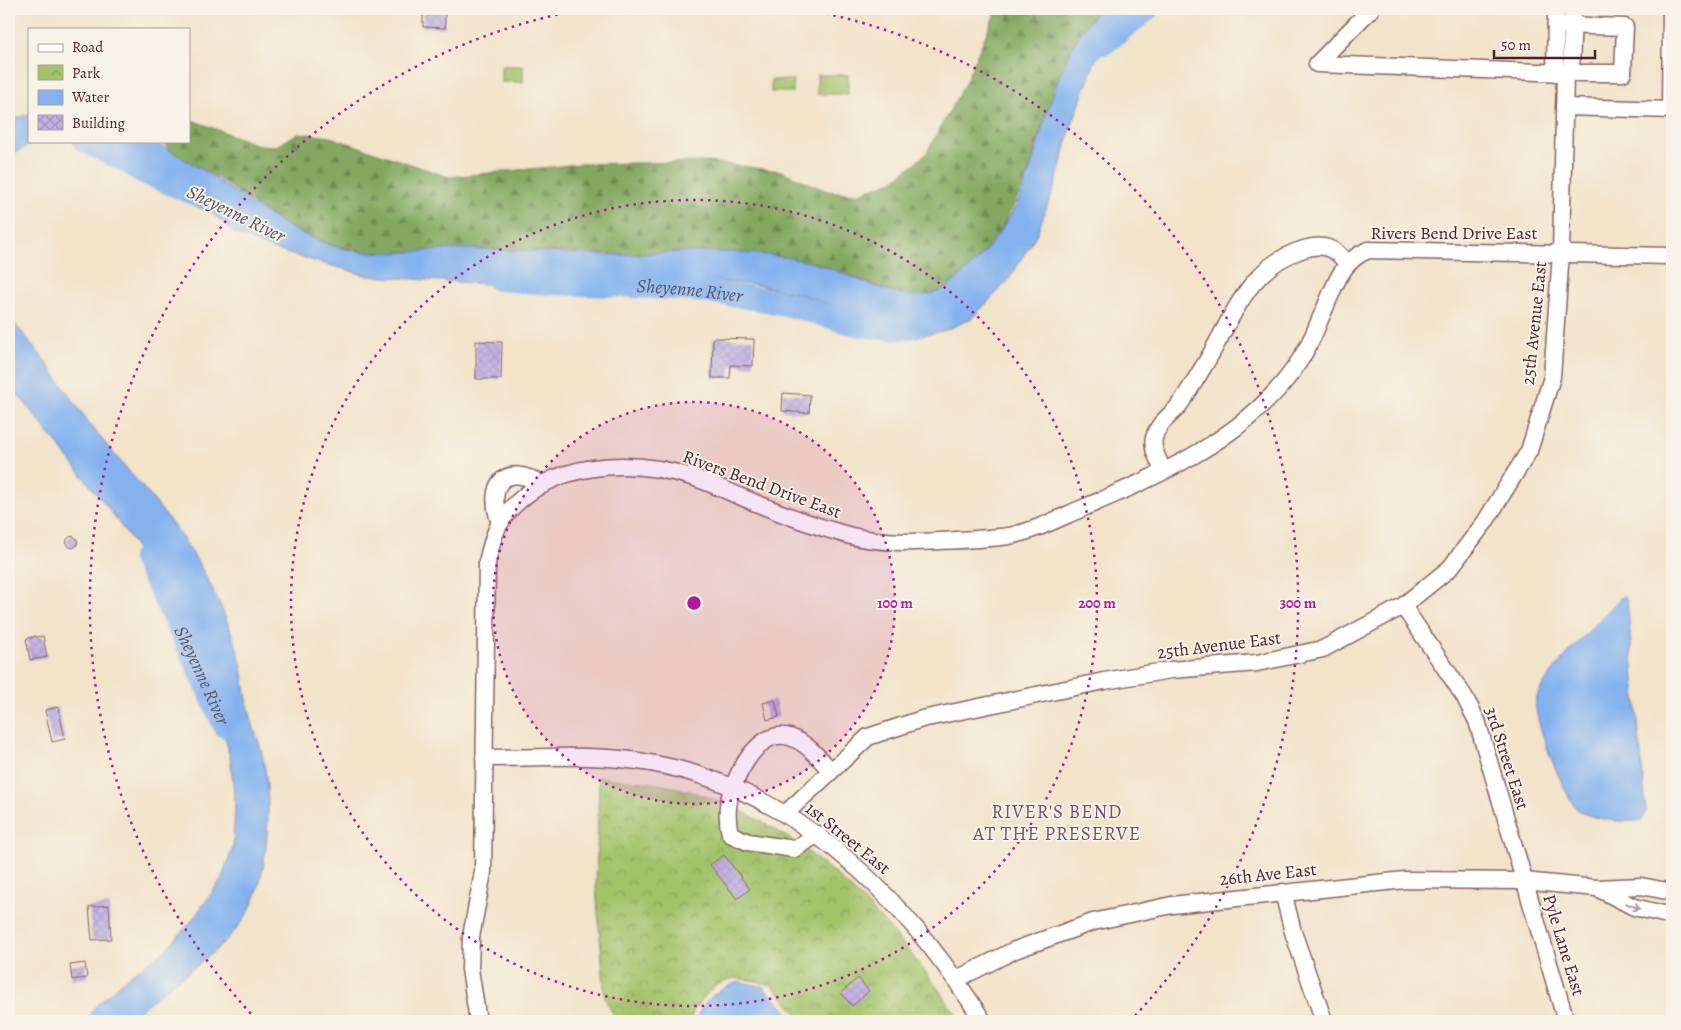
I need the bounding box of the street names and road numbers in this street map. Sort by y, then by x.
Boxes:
street label: Rivers Bend Drive East [1371,221,1538,245]
street label: 25th Avenue East [1516,260,1552,386]
street label: Rivers Bend Drive East [679,444,845,524]
street label: 25th Avenue East [1156,626,1282,664]
street label: 3rd Street East [1479,703,1535,813]
street label: 1st Street East [801,796,895,880]
street label: 26th Ave East [1218,857,1318,891]
street label: Pyle Lane East [1537,891,1591,999]

